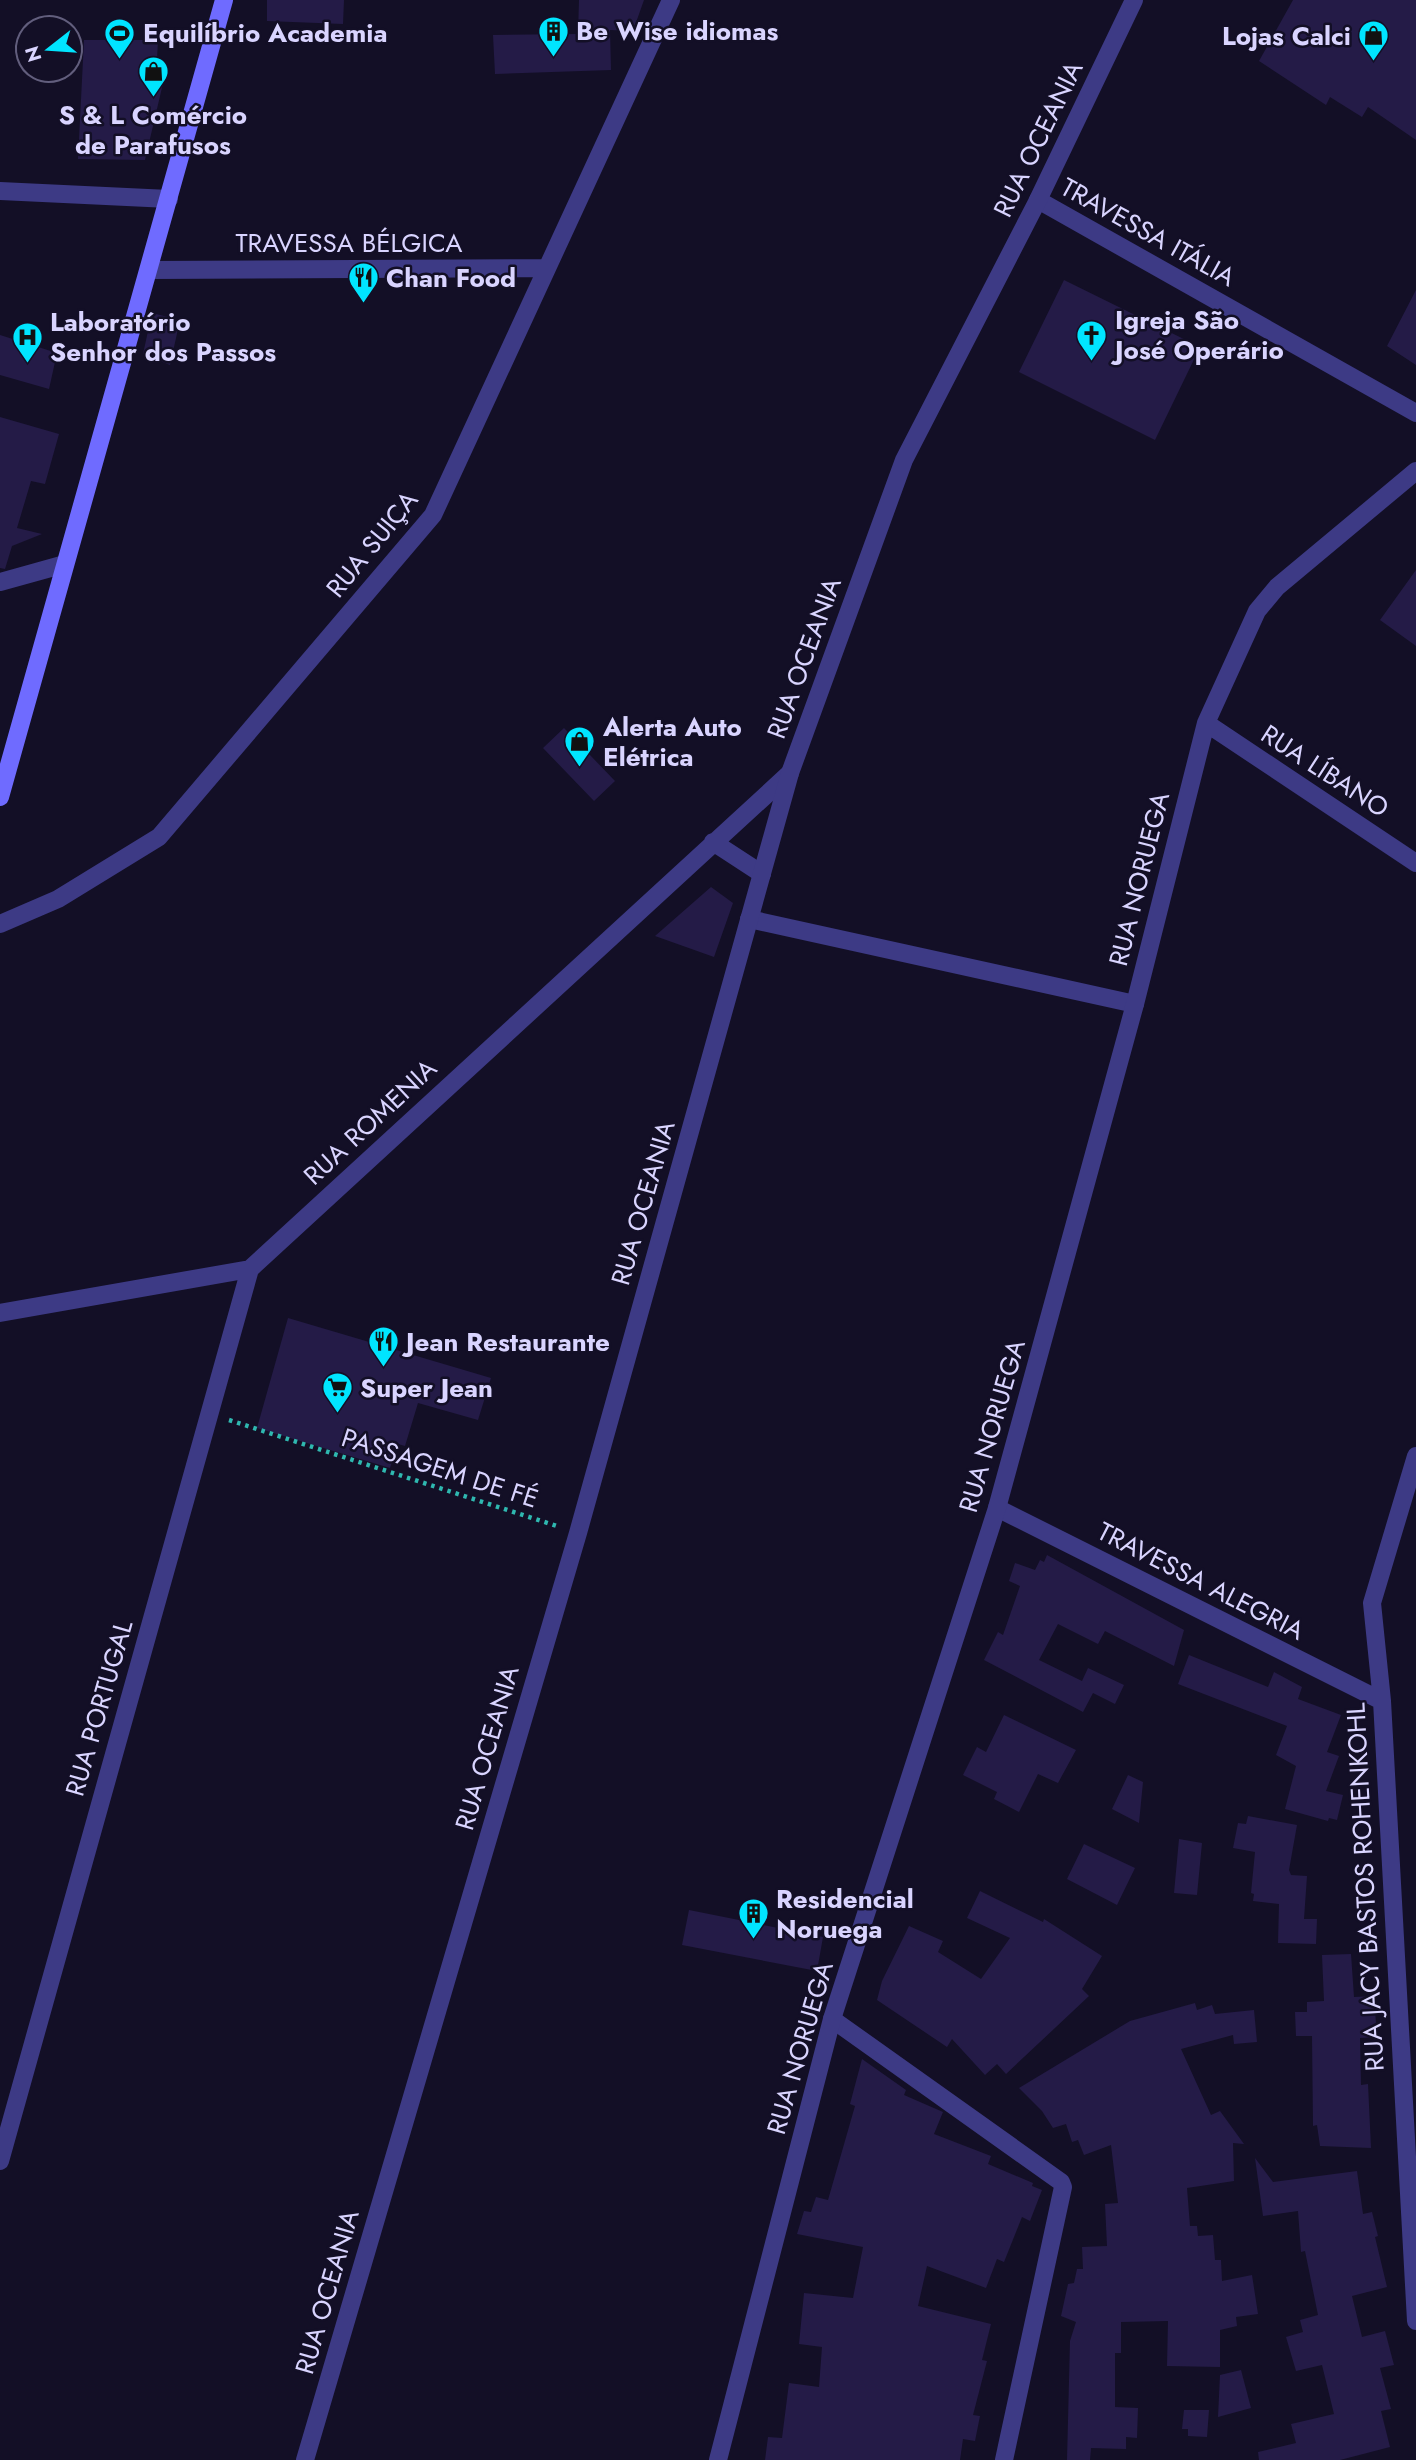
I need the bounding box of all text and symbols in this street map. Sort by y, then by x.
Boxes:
place label: Be Wise idiomas [576,12,778,50]
north arrow [14,14,84,84]
place label: Equilíbrio Academia [143,14,388,52]
building icon: Be Wise idiomas [536,14,570,58]
sports icon: Equilíbrio Academia [103,16,137,60]
place label: Lojas Calci [1222,17,1351,55]
shop icon: Lojas Calci [1357,19,1391,63]
text: N [18,43,48,65]
street label: RUA OCEANIA [984,54,1093,223]
shop icon: S & L Comércio de Parafusos [136,55,170,99]
place label: S & L Comércio de Parafusos [59,96,247,164]
street label: TRAVESSA ITÁLIA [1054,168,1243,296]
street label: TRAVESSA BÉLGICA [236,224,463,262]
place label: Chan Food [386,259,516,297]
restaurant icon: Chan Food [346,261,380,305]
place label: Igreja São José Operário [1110,301,1284,369]
place label: Laboratório Senhor dos Passos [50,303,276,371]
church icon: Igreja São José Operário [1075,318,1109,362]
hospital icon: Laboratório Senhor dos Passos [10,320,44,364]
street label: RUA SUIÇA [317,482,427,606]
street label: RUA OCEANIA [757,571,851,744]
place label: Alerta Auto Elétrica [602,708,742,776]
street label: RUA LÍBANO [1253,715,1397,827]
shop icon: Alerta Auto Elétrica [563,725,597,769]
street label: RUA NORUEGA [1099,787,1179,970]
street label: RUA ROMENIA [295,1050,446,1194]
street label: RUA OCEANIA [601,1116,685,1290]
place label: Jean Restaurante [401,1323,610,1361]
restaurant icon: Jean Restaurante [366,1325,400,1369]
street label: RUA NORUEGA [949,1334,1035,1517]
place label: Super Jean [360,1369,493,1407]
supermarket icon: Super Jean [320,1371,354,1415]
street label: PASSAGEM DE FÉ [337,1418,543,1518]
street label: TRAVESSA ALEGRIA [1091,1512,1312,1650]
street label: RUA PORTUGAL [56,1615,142,1801]
street label: RUA OCEANIA [445,1661,529,1835]
street label: RUA JACY BASTOS ROHENKOHL [1336,1701,1394,2072]
place label: Residencial Noruega [776,1880,914,1948]
building icon: Residencial Noruega [736,1897,770,1941]
street label: RUA NORUEGA [757,1956,843,2139]
street label: RUA OCEANIA [285,2205,369,2379]

